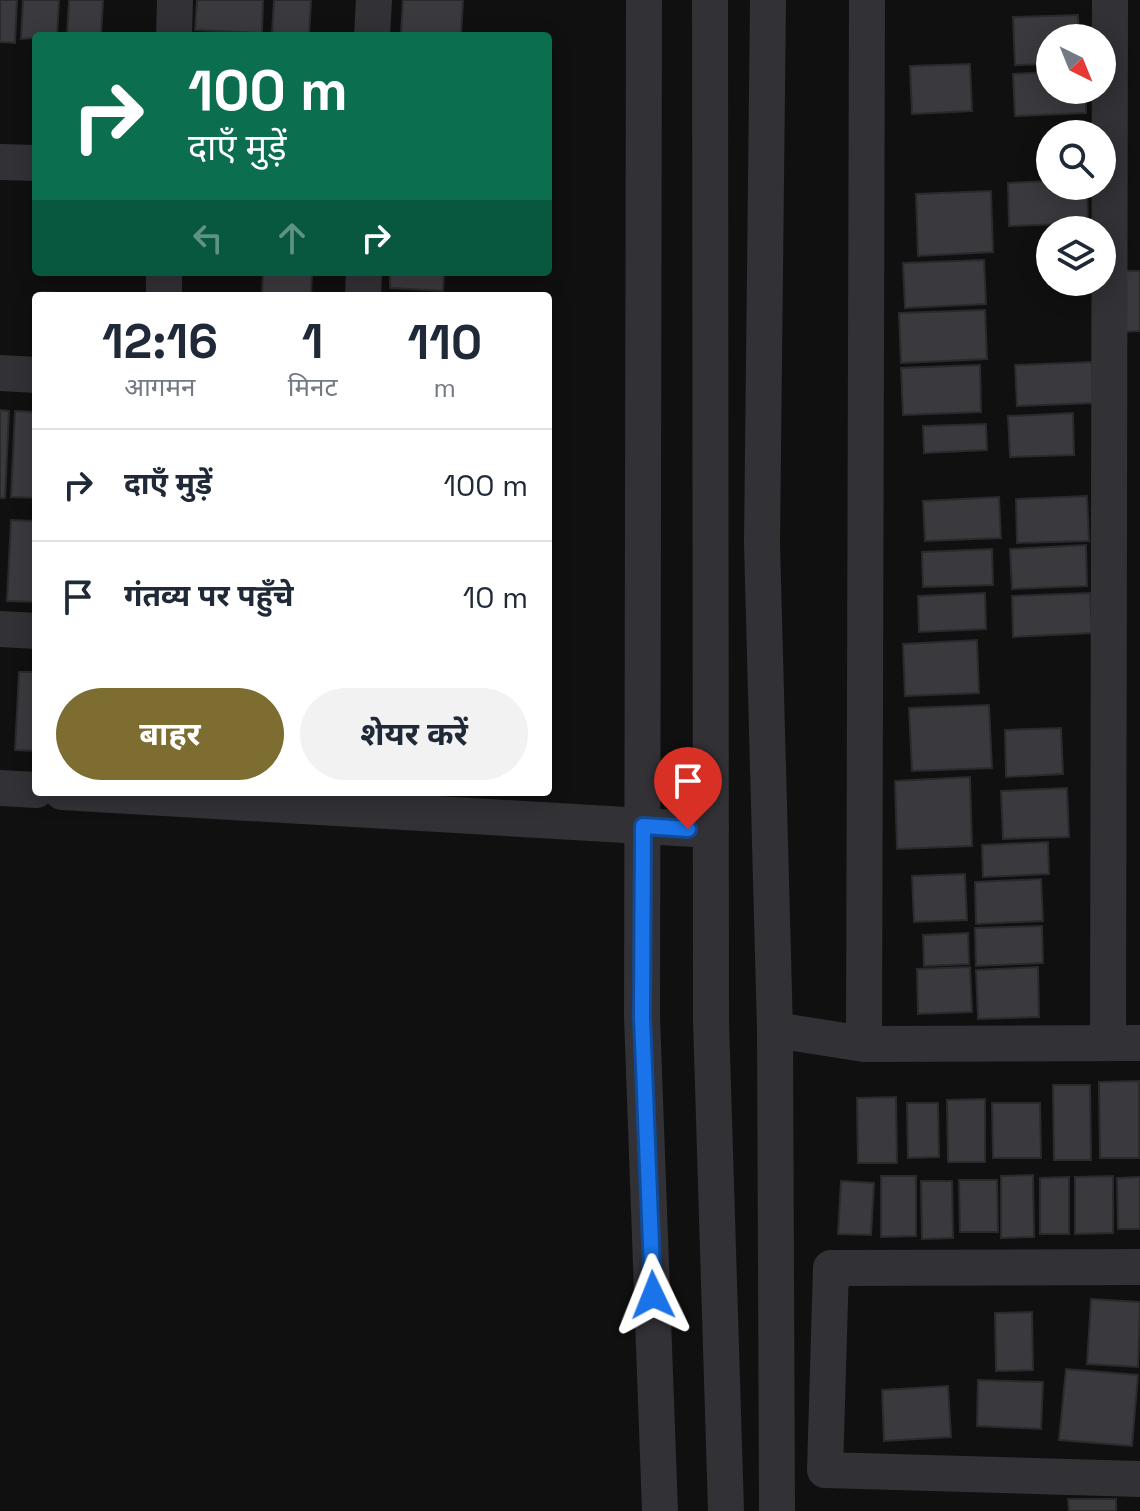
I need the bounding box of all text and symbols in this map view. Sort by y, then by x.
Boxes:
north arrow [1036,24,1116,104]
map controls [1036,24,1116,296]
text: 100 m [188,55,348,126]
icon: right [56,64,160,168]
button: search [1036,120,1116,200]
text: दाएँ मुड़ें [188,125,286,171]
icon: left [186,216,230,260]
icon: ahead [270,216,314,260]
icon: right [354,216,398,260]
button: layers [1036,216,1116,296]
text: 12:16 [102,311,218,372]
text: 1 [302,311,324,372]
text: 110 [408,312,482,373]
text: आगमन [124,370,195,404]
text: मिनट [288,370,338,404]
text: m [434,371,456,405]
icon: right [56,463,100,507]
text: दाएँ मुड़ें [124,464,212,503]
text: 100 m [443,466,528,505]
icon: arrive [56,575,100,619]
text: गंतव्य पर पहुँचे [124,576,293,615]
text: 10 m [463,578,528,617]
button: बाहर [56,688,284,780]
button: शेयर करें [300,688,528,780]
pin [654,747,722,829]
icon: arrive [666,759,710,803]
position arrow [611,1253,695,1337]

